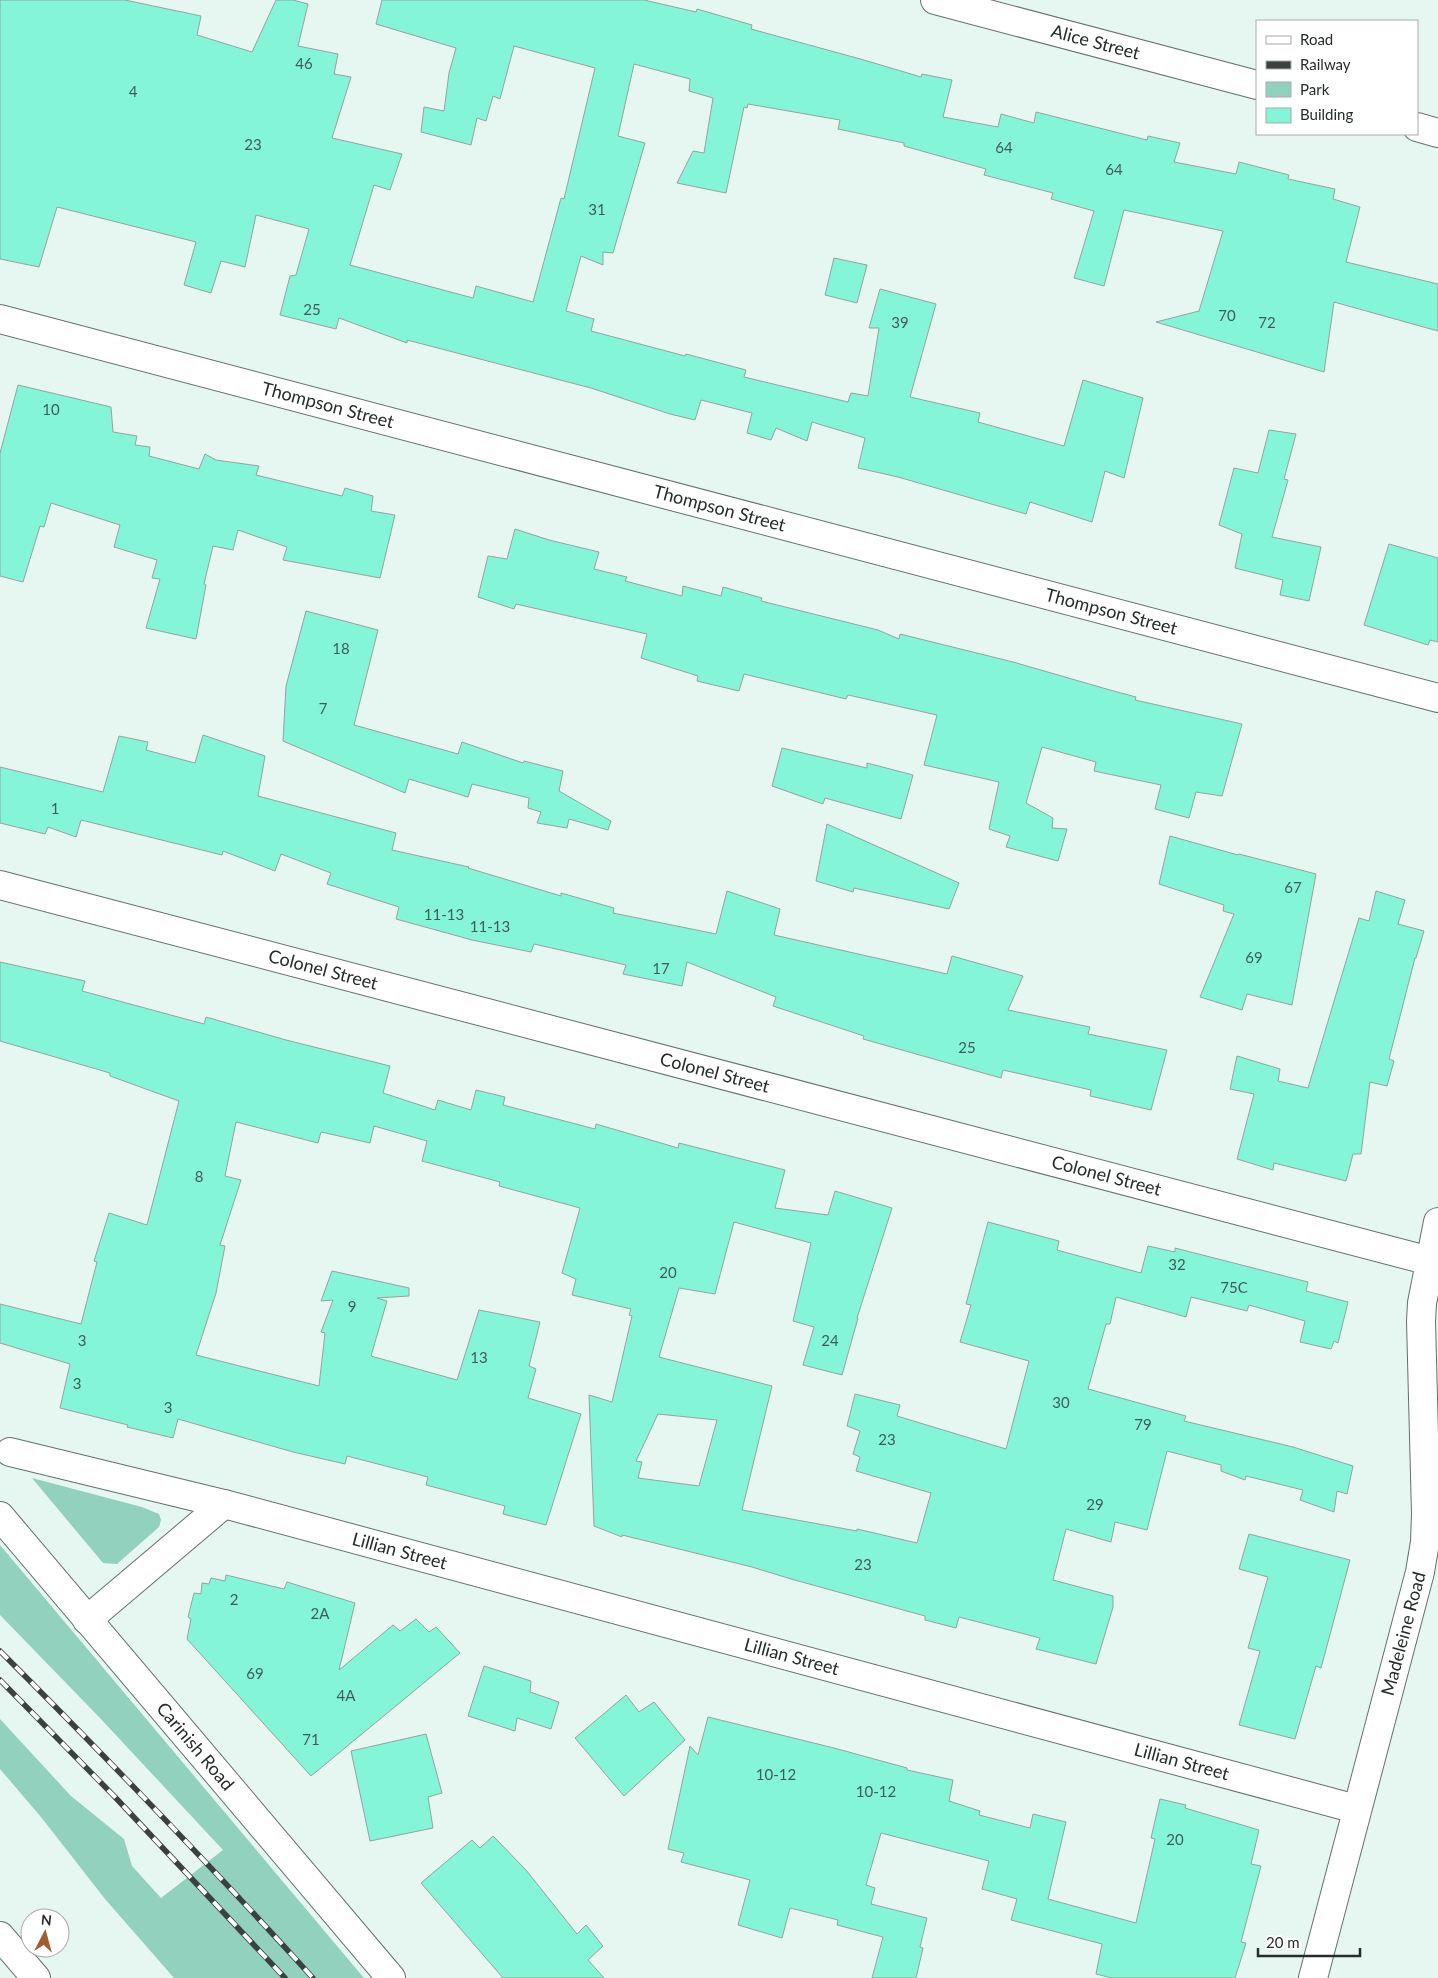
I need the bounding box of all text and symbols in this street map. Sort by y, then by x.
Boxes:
street label: Alice Street [1049,19,1143,64]
legend [1256,20,1418,135]
text: Road [1300,30,1333,48]
house number: 46 [295,54,313,72]
text: Railway [1300,55,1351,73]
text: Park [1300,80,1330,98]
house number: 4 [129,82,138,100]
text: Building [1300,105,1353,123]
house number: 23 [244,135,262,153]
house number: 64 [995,138,1013,156]
house number: 64 [1105,160,1123,178]
house number: 31 [588,200,606,218]
house number: 25 [303,300,321,318]
house number: 70 [1218,306,1236,324]
house number: 39 [891,313,909,331]
house number: 72 [1258,313,1276,331]
street label: Thompson Street [260,376,397,433]
house number: 10 [42,400,60,418]
street label: Thompson Street [651,480,789,536]
street label: Thompson Street [1043,583,1180,639]
house number: 18 [332,639,350,657]
house number: 7 [319,699,328,717]
house number: 1 [51,799,59,817]
house number: 67 [1284,878,1302,896]
house number: 11-13 [424,905,464,923]
house number: 11-13 [470,917,510,935]
street label: Colonel Street [266,944,381,994]
house number: 69 [1245,948,1263,966]
house number: 17 [652,959,670,977]
house number: 25 [958,1038,976,1056]
street label: Colonel Street [658,1047,773,1097]
street label: Colonel Street [1049,1150,1164,1200]
house number: 8 [195,1167,203,1185]
house number: 32 [1168,1255,1186,1273]
house number: 20 [659,1263,677,1281]
house number: 75C [1220,1278,1248,1296]
house number: 9 [348,1297,356,1315]
house number: 3 [78,1331,86,1349]
house number: 24 [821,1331,839,1349]
house number: 13 [470,1348,488,1366]
house number: 3 [73,1374,81,1392]
house number: 30 [1052,1393,1070,1411]
house number: 3 [164,1398,172,1416]
house number: 79 [1134,1415,1152,1433]
house number: 23 [878,1430,896,1448]
house number: 29 [1086,1495,1104,1513]
street label: Lillian Street [350,1527,450,1574]
house number: 23 [854,1555,872,1573]
street label: Madeleine Road [1376,1569,1430,1698]
house number: 2 [230,1590,238,1608]
house number: 2A [311,1604,330,1622]
street label: Lillian Street [742,1633,842,1679]
house number: 69 [246,1664,264,1682]
house number: 4A [337,1686,356,1704]
street label: Carinish Road [152,1697,239,1794]
house number: 71 [302,1730,320,1748]
street label: Lillian Street [1132,1738,1232,1784]
house number: 10-12 [756,1765,796,1783]
house number: 10-12 [856,1782,896,1800]
house number: 20 [1166,1830,1184,1848]
north arrow [20,1908,70,1958]
text: N [40,1911,53,1929]
scale bar [1258,1926,1360,1958]
text: 20 m [1266,1933,1300,1951]

